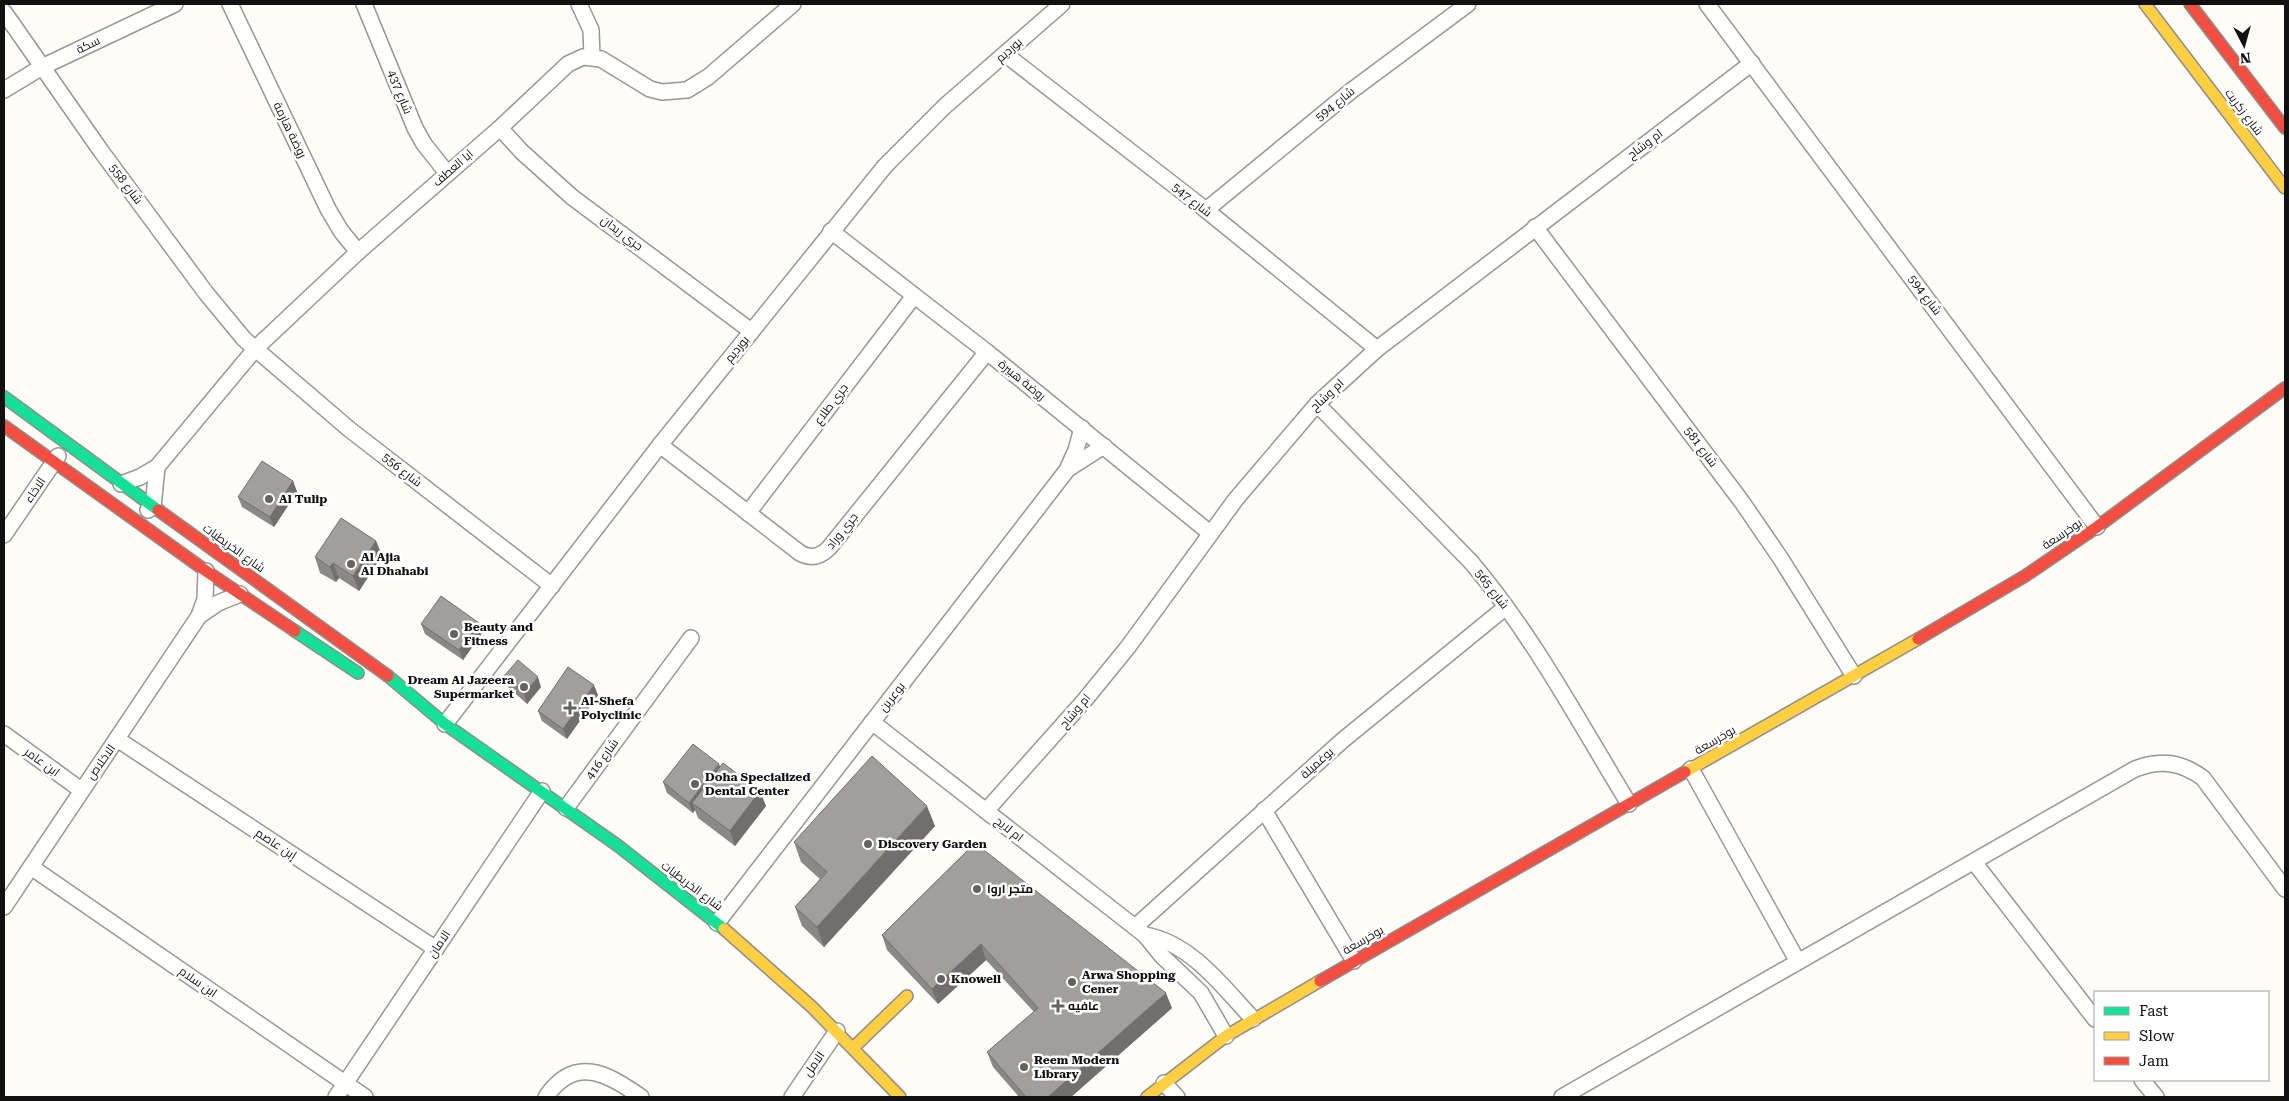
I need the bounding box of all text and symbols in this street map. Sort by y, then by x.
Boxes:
north arrow [2219,20,2269,70]
street label: سكة [74,33,102,57]
street label: بورديم [993,35,1026,66]
text: N [2239,49,2252,66]
street label: شارع 437 [384,68,415,117]
street label: شارع 594 [1313,84,1358,125]
street label: شارع زكريت [2221,86,2266,139]
street label: روضة هارمة [270,100,310,160]
street label: ام وشاح [1625,126,1666,163]
street label: ابا العطف [430,147,476,189]
street label: شارع 558 [106,161,146,207]
street label: شارع 547 [1169,180,1215,221]
street label: جري ريدان [596,213,646,256]
street label: شارع 594 [1905,272,1945,318]
street label: بورديم [722,333,753,366]
street label: روضة هبيرة [996,357,1048,403]
street label: ام وشاح [1307,376,1347,415]
street label: جري طلاع [811,381,853,429]
street label: شارع 581 [1681,424,1721,470]
street label: شارع 556 [379,450,425,491]
street label: الاخاء [21,475,49,505]
place label: Al Tulip [279,492,327,506]
marker: Al Tulip [263,493,275,505]
street label: جري وراد [823,510,863,554]
street label: بوخرسعة [2039,516,2085,552]
street label: شارع الخريطيات [200,521,268,576]
place label: Al Ajia Al Dhahabi [361,550,429,578]
marker: Al Ajia Al Dhahabi [345,558,357,570]
street label: شارع 565 [1471,566,1512,612]
place label: Beauty and Fitness [464,620,533,648]
marker: Beauty and Fitness [448,628,460,640]
place label: Dream Al Jazeera Supermarket [408,673,514,701]
street label: بوعرين [876,680,908,714]
marker: Dream Al Jazeera Supermarket [518,681,530,693]
street label: ام وشاح [1057,691,1094,732]
place label: Al-Shefa Polyclinic [581,694,642,722]
marker: Al-Shefa Polyclinic [563,701,577,715]
street label: بوخرسعة [1692,723,1738,757]
street label: شارع 416 [583,736,622,782]
street label: الاخلاص [84,742,118,782]
street label: ابن عامر [21,744,62,779]
street label: بوغميلة [1298,745,1336,781]
place label: Doha Specialized Dental Center [705,770,810,798]
marker: Doha Specialized Dental Center [689,778,701,790]
street label: ام لايح [991,814,1026,845]
street label: إبن عاصم [252,826,299,863]
place label: Discovery Garden [878,837,987,851]
marker: Discovery Garden [862,838,874,850]
street label: شارع الخريطيات [658,858,726,915]
place label: متجر اروا [987,882,1033,897]
marker: متجر اروا [971,883,983,895]
street label: بوخرسعة [1340,923,1386,957]
street label: الامان [425,928,453,960]
street label: ابن سلام [176,964,220,1001]
place label: Arwa Shopping Cener [1082,968,1176,996]
place label: Knowell [951,972,1001,986]
marker: Knowell [935,973,947,985]
marker: Arwa Shopping Cener [1066,976,1078,988]
legend [2094,991,2269,1081]
place label: عافيه [1068,999,1099,1013]
marker: عافيه [1052,1000,1064,1012]
text: Fast [2139,1002,2169,1020]
text: Slow [2139,1027,2175,1045]
street label: الامل [801,1049,827,1079]
text: Jam [2139,1052,2169,1070]
place label: Reem Modern Library [1034,1053,1119,1081]
marker: Reem Modern Library [1018,1061,1030,1073]

